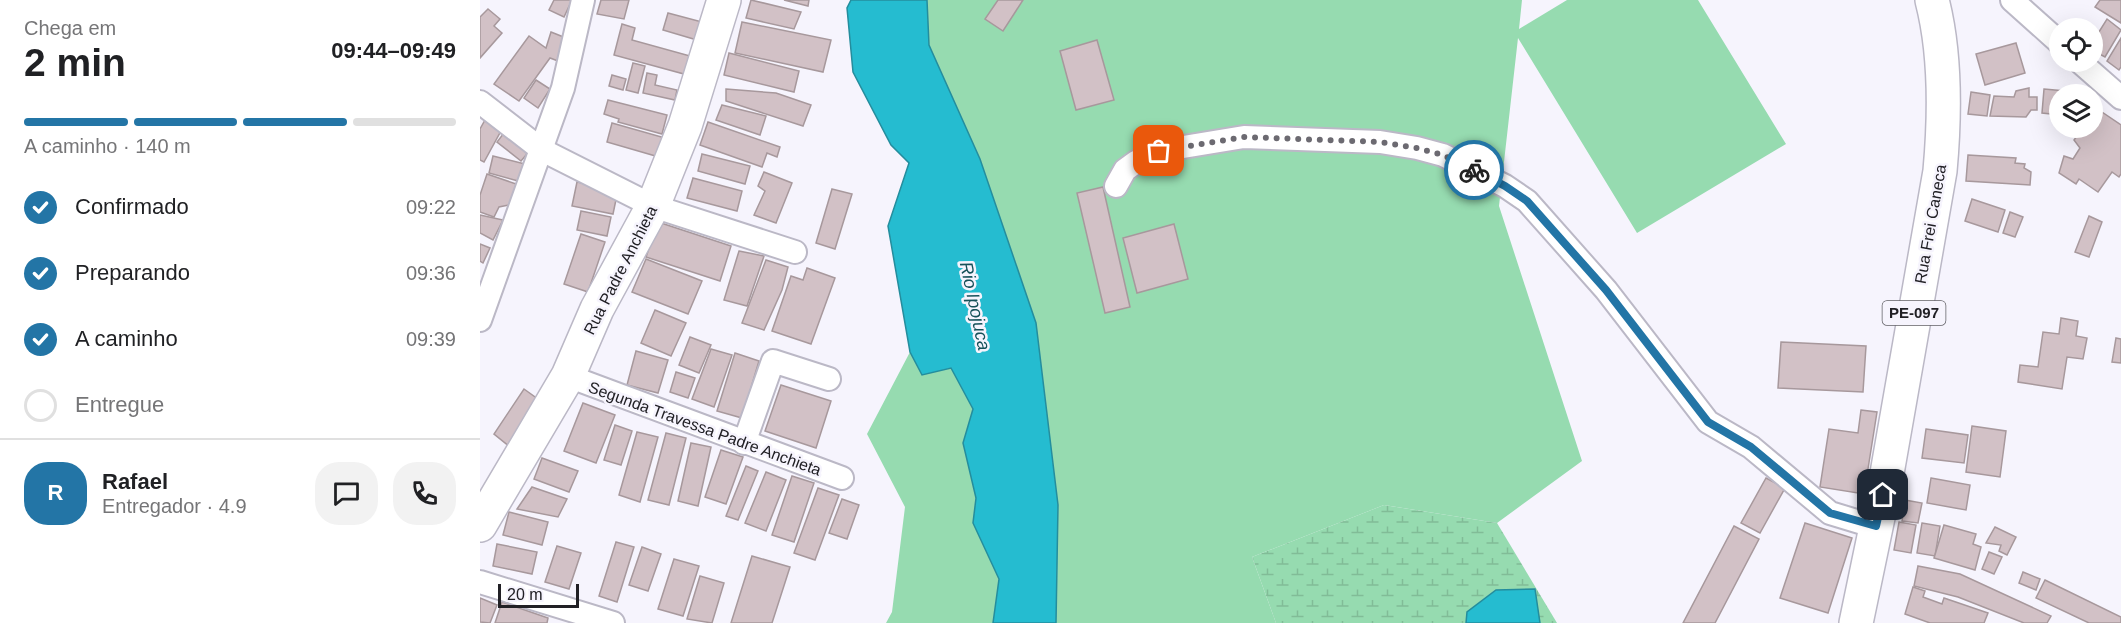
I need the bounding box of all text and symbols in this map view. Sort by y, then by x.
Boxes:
text: Chega em [24,17,116,39]
map controls [2049,18,2103,138]
button: locate [2049,18,2103,72]
text: 09:44–09:49 [331,38,456,63]
text: 2 min [24,41,126,84]
button: layers [2049,84,2103,138]
pin [1133,125,1184,176]
icon: bag [1142,134,1175,167]
text: A caminho · 140 m [24,135,191,157]
courier [1444,140,1504,200]
icon: bike [1458,154,1491,187]
street label: Rua Frei Caneca [1912,163,1949,285]
icon: check [24,191,57,224]
text: Confirmado [75,194,189,219]
text: 09:22 [406,196,456,218]
street label: Rua Padre Anchieta [581,203,660,337]
icon: check [24,257,57,290]
text: Preparando [75,260,190,285]
water label: Rio Ipojuca [956,260,994,352]
text: 09:36 [406,262,456,284]
road number: PE-097 [1882,301,1946,325]
icon: check [24,323,57,356]
text: A caminho [75,326,178,351]
text: 09:39 [406,328,456,350]
street label: Segunda Travessa Padre Anchieta [586,378,824,479]
text: Entregue [75,392,164,417]
button: chat [315,462,378,525]
button: phone [393,462,456,525]
text: Rafael [102,469,168,494]
pin [1857,469,1908,520]
icon: home [1866,478,1899,511]
text: R [48,480,63,505]
text: Entregador · 4.9 [102,495,247,517]
scale bar [498,581,579,608]
text: 20 m [507,586,543,603]

